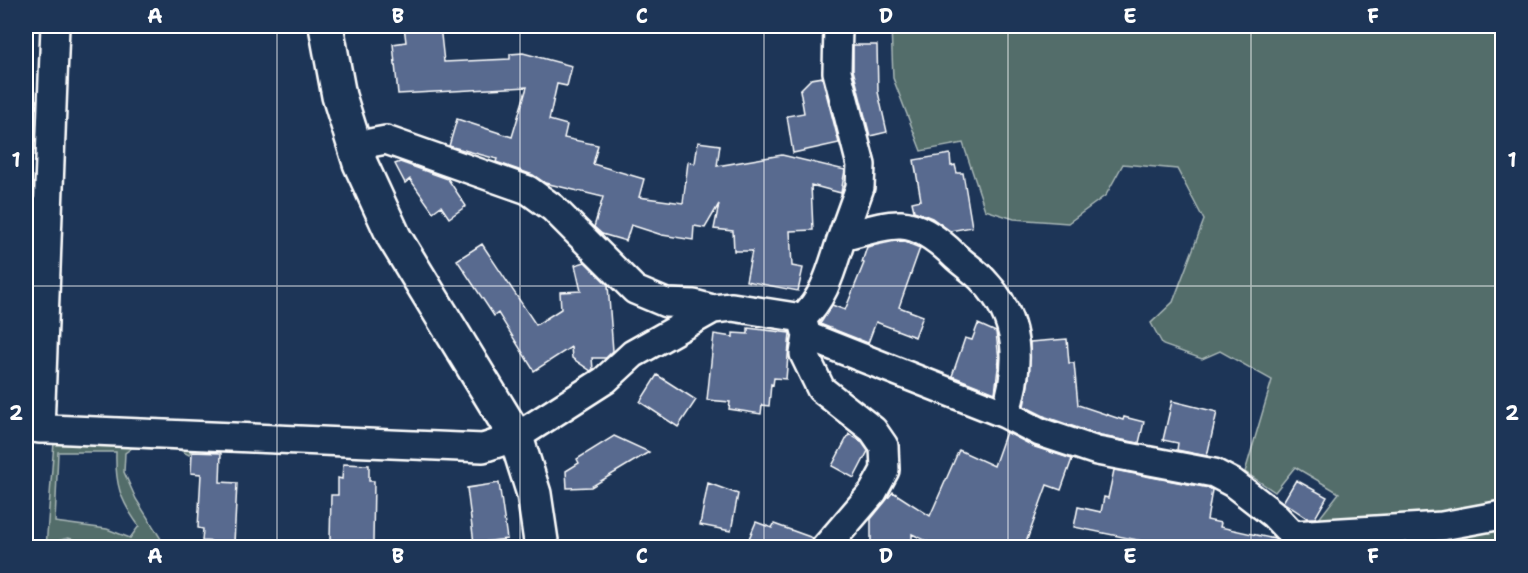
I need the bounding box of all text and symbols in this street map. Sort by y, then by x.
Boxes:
text: A [147,3,163,29]
text: B [392,3,404,29]
text: C [636,3,648,29]
text: D [879,3,893,29]
text: E [1123,3,1137,29]
text: F [1367,3,1379,29]
text: 1 [11,147,21,173]
text: 1 [1507,147,1517,173]
text: 2 [9,400,23,426]
text: 2 [1505,400,1519,426]
text: A [147,543,163,569]
text: B [392,543,404,569]
text: C [636,543,648,569]
text: D [879,543,893,569]
text: E [1123,543,1137,569]
text: F [1367,543,1379,569]

